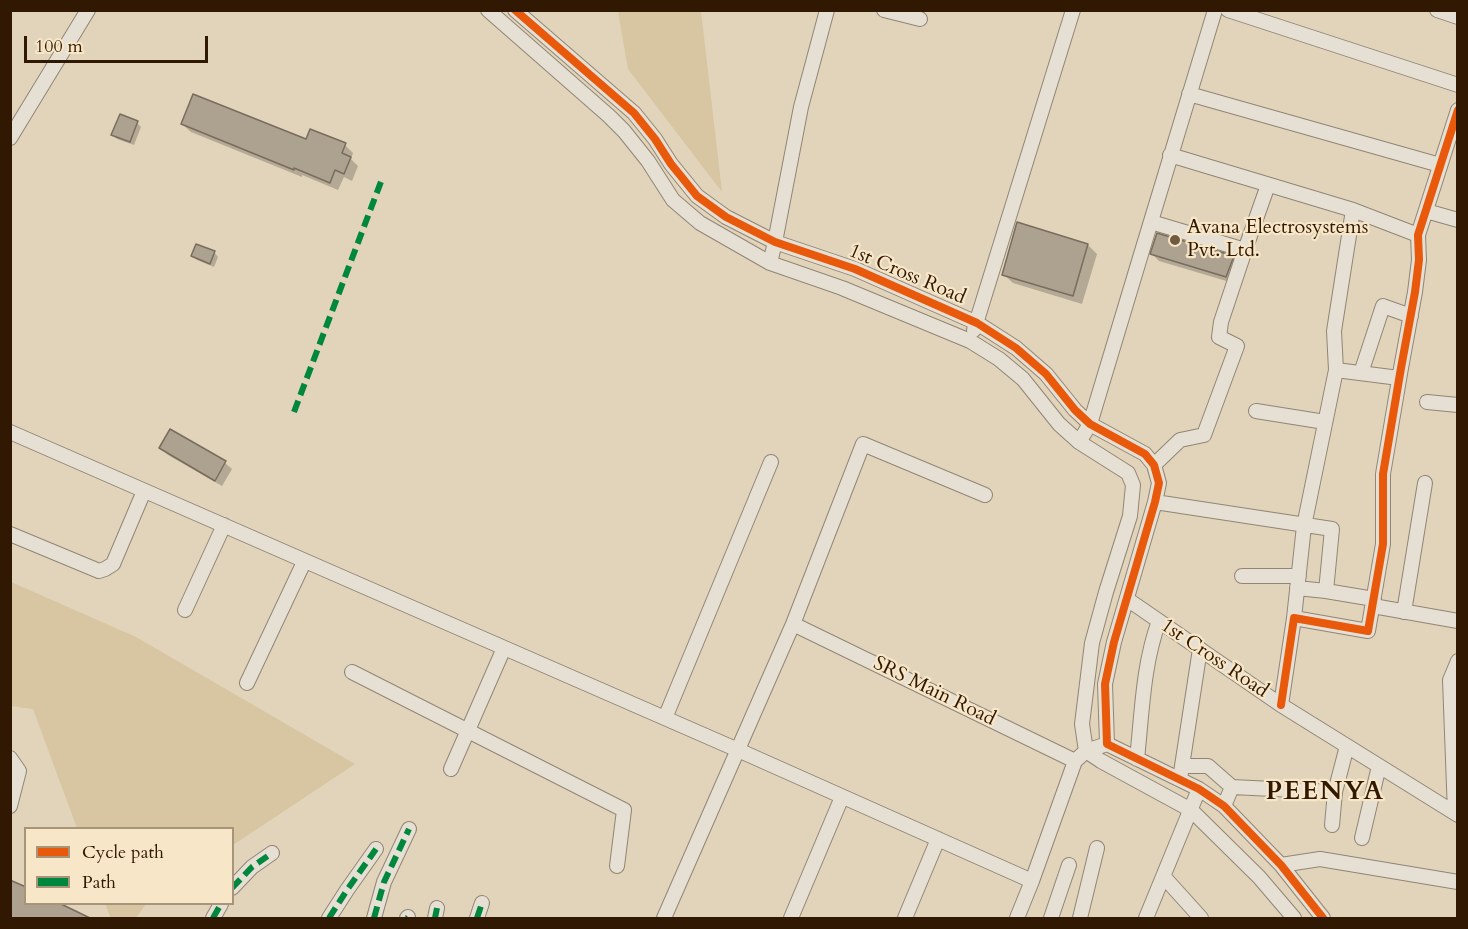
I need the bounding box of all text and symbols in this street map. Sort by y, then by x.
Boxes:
scale bar [27,24,212,62]
text: 100 m [35,34,83,59]
place label: Avana Electrosystems Pvt. Ltd. [1187,216,1368,263]
marker: Avana Electrosystems Pvt. Ltd. [1168,233,1182,247]
street label: 1st Cross Road [845,240,969,310]
street label: 1st Cross Road [1156,614,1272,704]
street label: SRS Main Road [869,652,999,732]
district label: PEENYA [1265,777,1385,809]
legend [24,827,234,905]
text: Cycle path [82,840,164,865]
text: Path [82,870,116,895]

